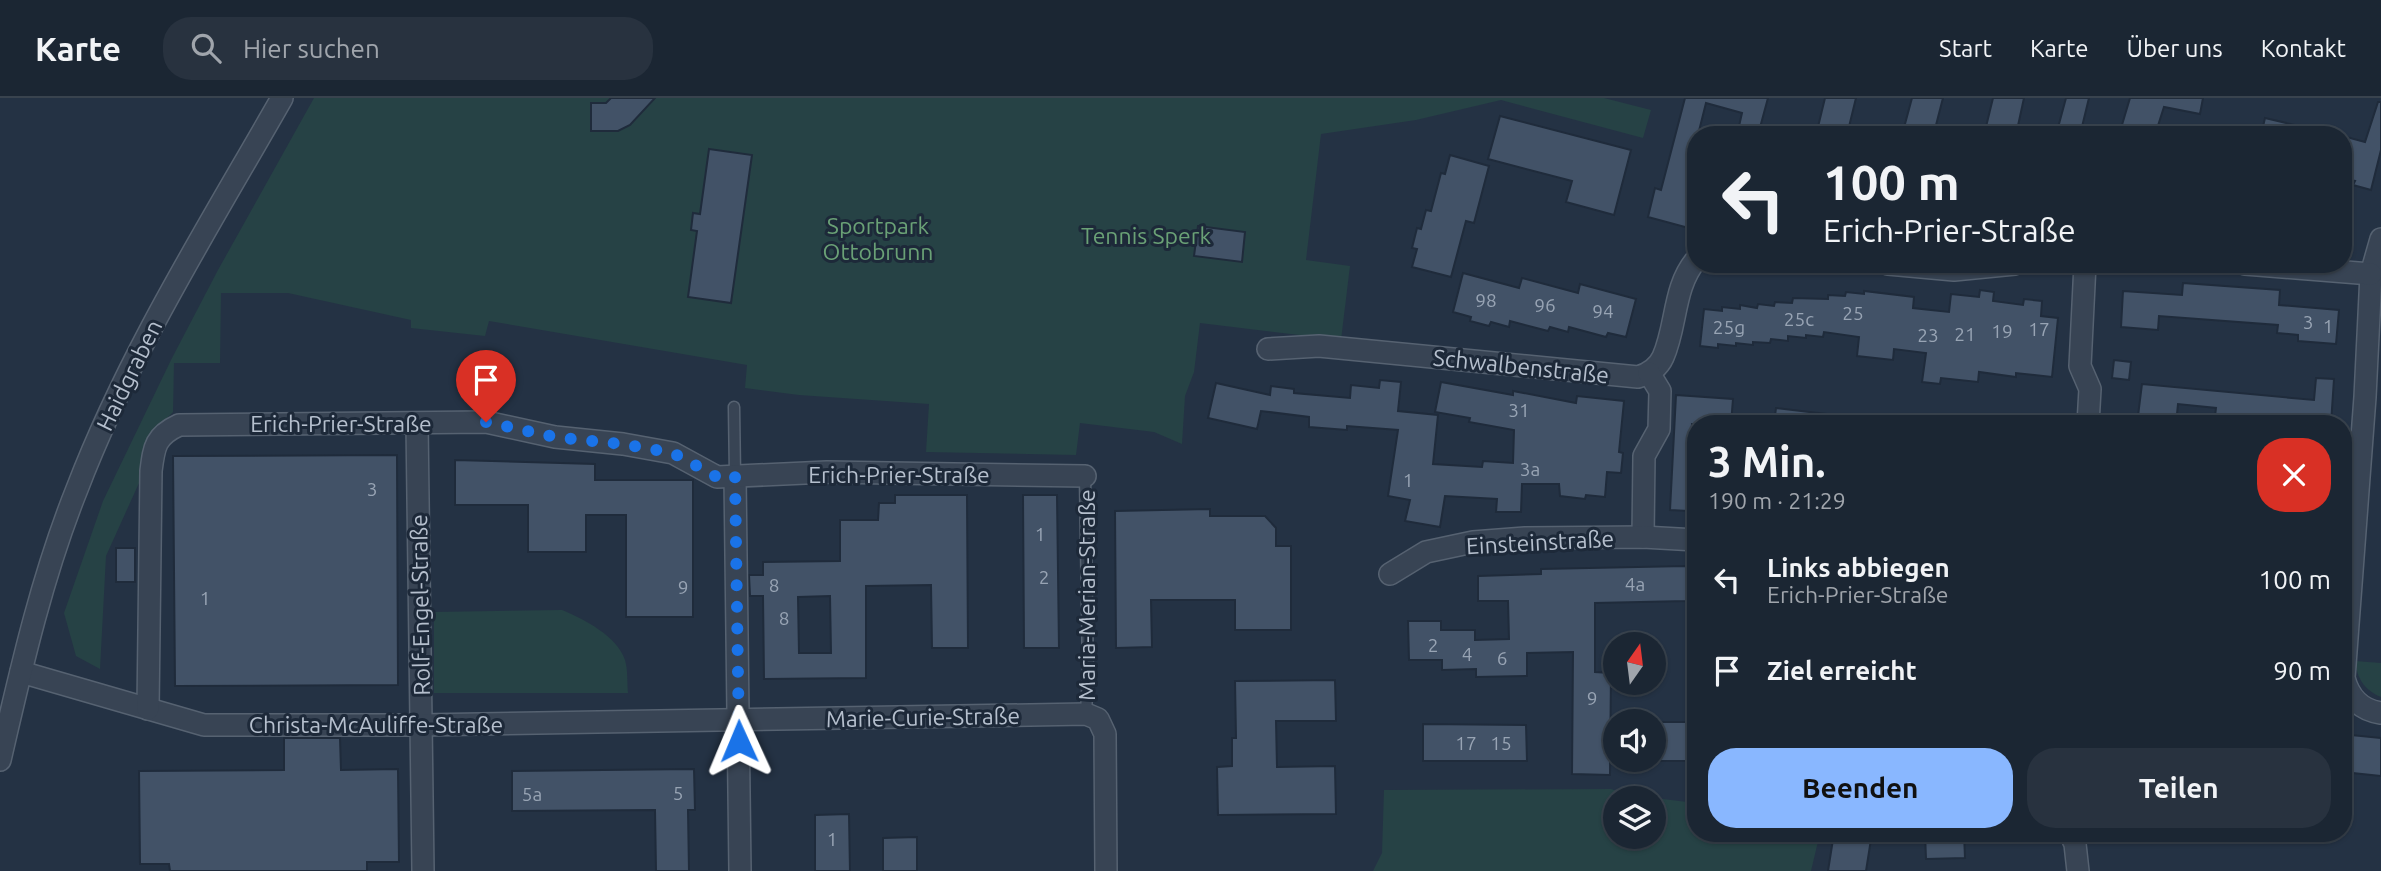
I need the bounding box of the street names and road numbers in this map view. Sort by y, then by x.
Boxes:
street label: Haidgraben [91,316,167,434]
street label: Schwalbenstraße [1432,344,1610,388]
street label: Erich-Prier-Straße [250,411,432,436]
street label: Erich-Prier-Straße [808,462,990,487]
street label: Maria-Merian-Straße [1074,489,1099,701]
street label: Rolf-Engel-Straße [406,514,434,696]
street label: Einsteinstraße [1465,526,1615,558]
street label: Marie-Curie-Straße [826,703,1020,731]
street label: Christa-McAuliffe-Straße [249,712,503,737]

